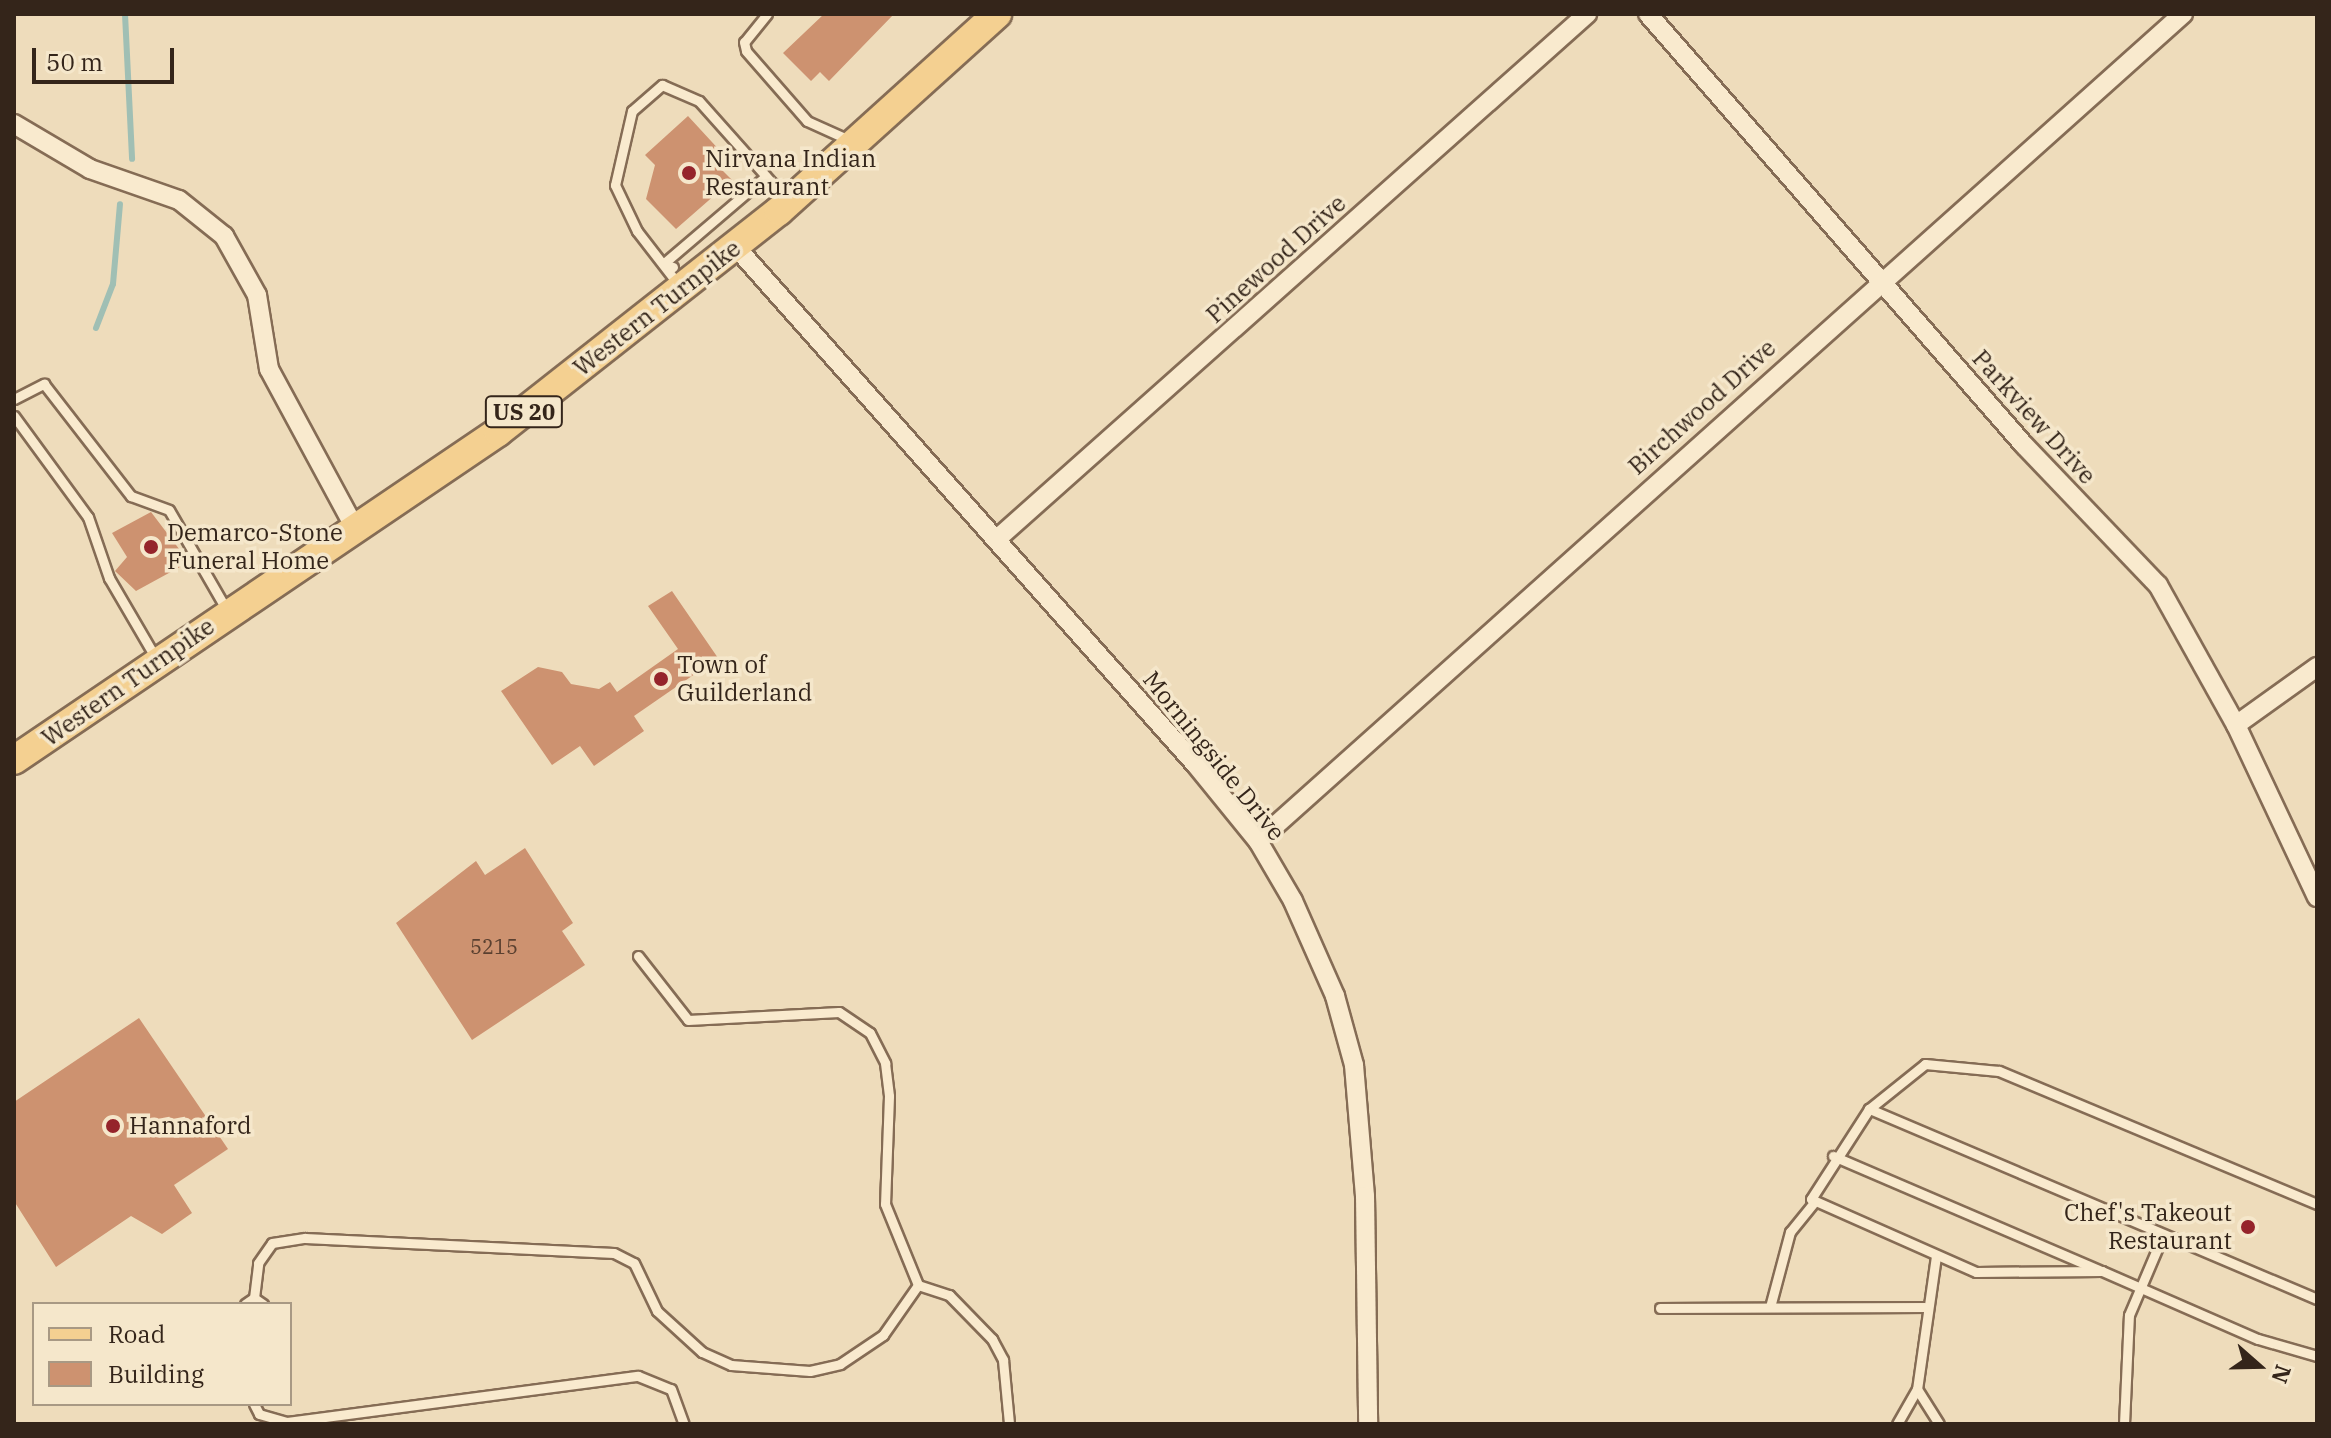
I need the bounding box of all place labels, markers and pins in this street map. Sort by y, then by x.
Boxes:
place label: Nirvana Indian Restaurant [705,145,876,201]
marker: Nirvana Indian Restaurant [680,164,698,182]
place label: Demarco-Stone Funeral Home [167,519,343,575]
marker: Demarco-Stone Funeral Home [142,538,160,556]
place label: Town of Guilderland [677,651,812,707]
marker: Town of Guilderland [652,670,670,688]
place label: Hannaford [129,1112,251,1140]
marker: Hannaford [104,1117,122,1135]
place label: Chef's Takeout Restaurant [2064,1199,2232,1255]
marker: Chef's Takeout Restaurant [2239,1218,2257,1236]

